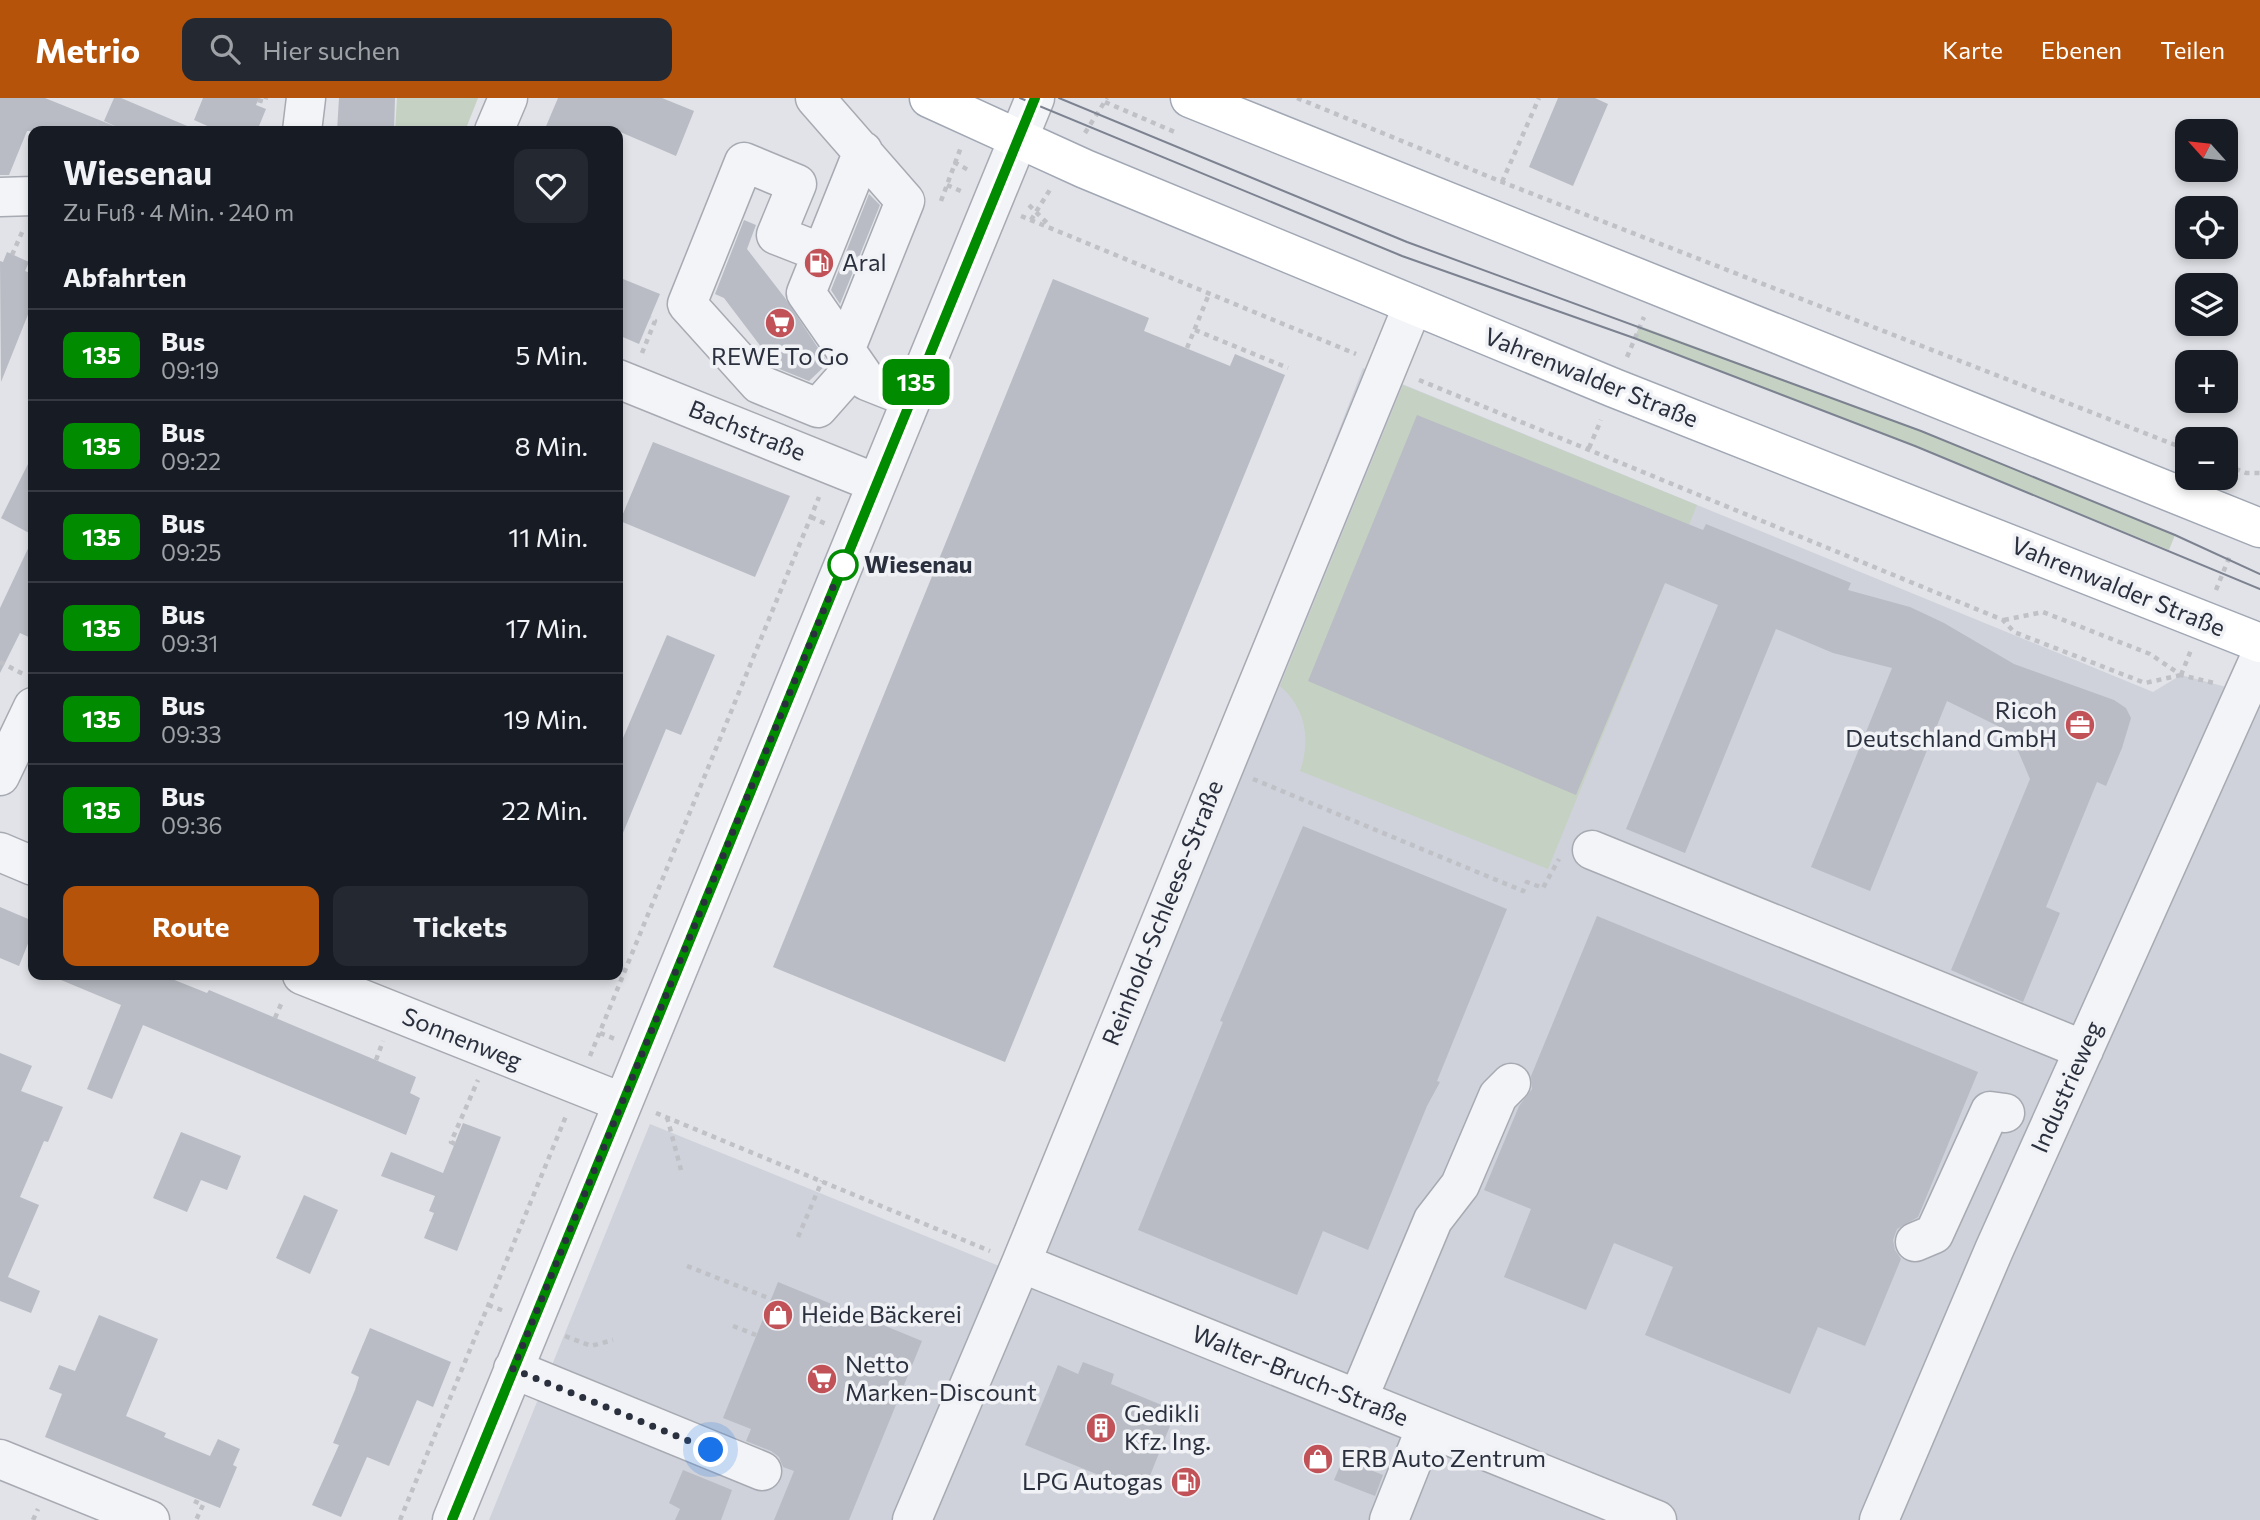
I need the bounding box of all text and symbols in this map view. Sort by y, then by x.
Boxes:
search box [182,18,672,81]
text: Metrio [35,29,140,70]
icon: search [206,30,244,68]
text: Hier suchen [262,34,400,65]
text: Karte [1942,35,2003,64]
text: Ebenen [2041,35,2122,64]
text: Teilen [2160,35,2225,64]
north arrow [2175,119,2238,182]
map controls [2175,119,2238,490]
button: heart [514,149,588,223]
text: Wiesenau [63,151,212,192]
button: locate [2175,196,2238,259]
text: Zu Fuß · 4 Min. · 240 m [63,198,294,226]
fuel station icon: Aral [802,246,836,280]
place label: Aral [842,247,887,276]
text: Abfahrten [63,261,186,292]
button: layers [2175,273,2238,336]
supermarket icon: REWE To Go [763,306,797,340]
street label: Vahrenwalder Straße [1480,320,1703,433]
text: Bus [161,325,205,356]
text: 5 Min. [515,339,588,370]
text: 135 [82,340,121,369]
place label: REWE To Go [711,341,849,370]
button: + [2175,350,2238,413]
text: 09:19 [161,356,219,384]
line badge: 135 [876,359,956,405]
text: 135 [897,367,935,396]
street label: Bachstraße [685,393,810,466]
text: Bus [161,416,205,447]
button: − [2175,427,2238,490]
text: 8 Min. [515,430,588,461]
text: 135 [82,431,121,460]
text: 09:22 [161,447,221,475]
text: Bus [161,507,205,538]
text: 11 Min. [508,521,588,552]
text: 135 [82,522,121,551]
street label: Vahrenwalder Straße [2007,529,2230,642]
text: 09:25 [161,538,221,566]
place label: Wiesenau [864,549,973,578]
marker: Wiesenau [828,550,858,580]
text: Bus [161,598,205,629]
text: 17 Min. [506,612,588,643]
text: 135 [82,613,121,642]
text: 09:31 [161,629,218,657]
text: Bus [161,689,205,720]
place label: Ricoh Deutschland GmbH [1845,695,2057,752]
text: 19 Min. [504,703,588,734]
text: 135 [82,704,121,733]
office icon: Ricoh Deutschland GmbH [2063,708,2097,742]
text: 09:33 [161,720,222,748]
street label: Reinhold-Schleese-Straße [1095,775,1228,1049]
text: Bus [161,780,205,811]
text: 22 Min. [502,794,588,825]
text: 135 [82,795,121,824]
text: 09:36 [161,811,222,839]
button: Route [63,886,319,966]
button: Tickets [333,886,588,966]
street label: Sonnenweg [398,1000,527,1075]
street label: Industrieweg [2024,1016,2108,1157]
shop icon: Heide Bäckerei [761,1298,795,1332]
place label: Heide Bäckerei [801,1299,962,1328]
street label: Walter-Bruch-Straße [1188,1318,1413,1431]
place label: Netto Marken-Discount [845,1349,1037,1406]
supermarket icon: Netto Marken-Discount [805,1362,839,1396]
place label: Gedikli Kfz. Ing. [1124,1398,1211,1455]
building icon: Gedikli Kfz. Ing. [1084,1411,1118,1445]
your location [693,1432,728,1467]
shop icon: ERB Auto Zentrum [1301,1442,1335,1476]
place label: ERB Auto Zentrum [1341,1443,1546,1472]
fuel station icon: LPG Autogas [1169,1465,1203,1499]
place label: LPG Autogas [1022,1466,1163,1495]

